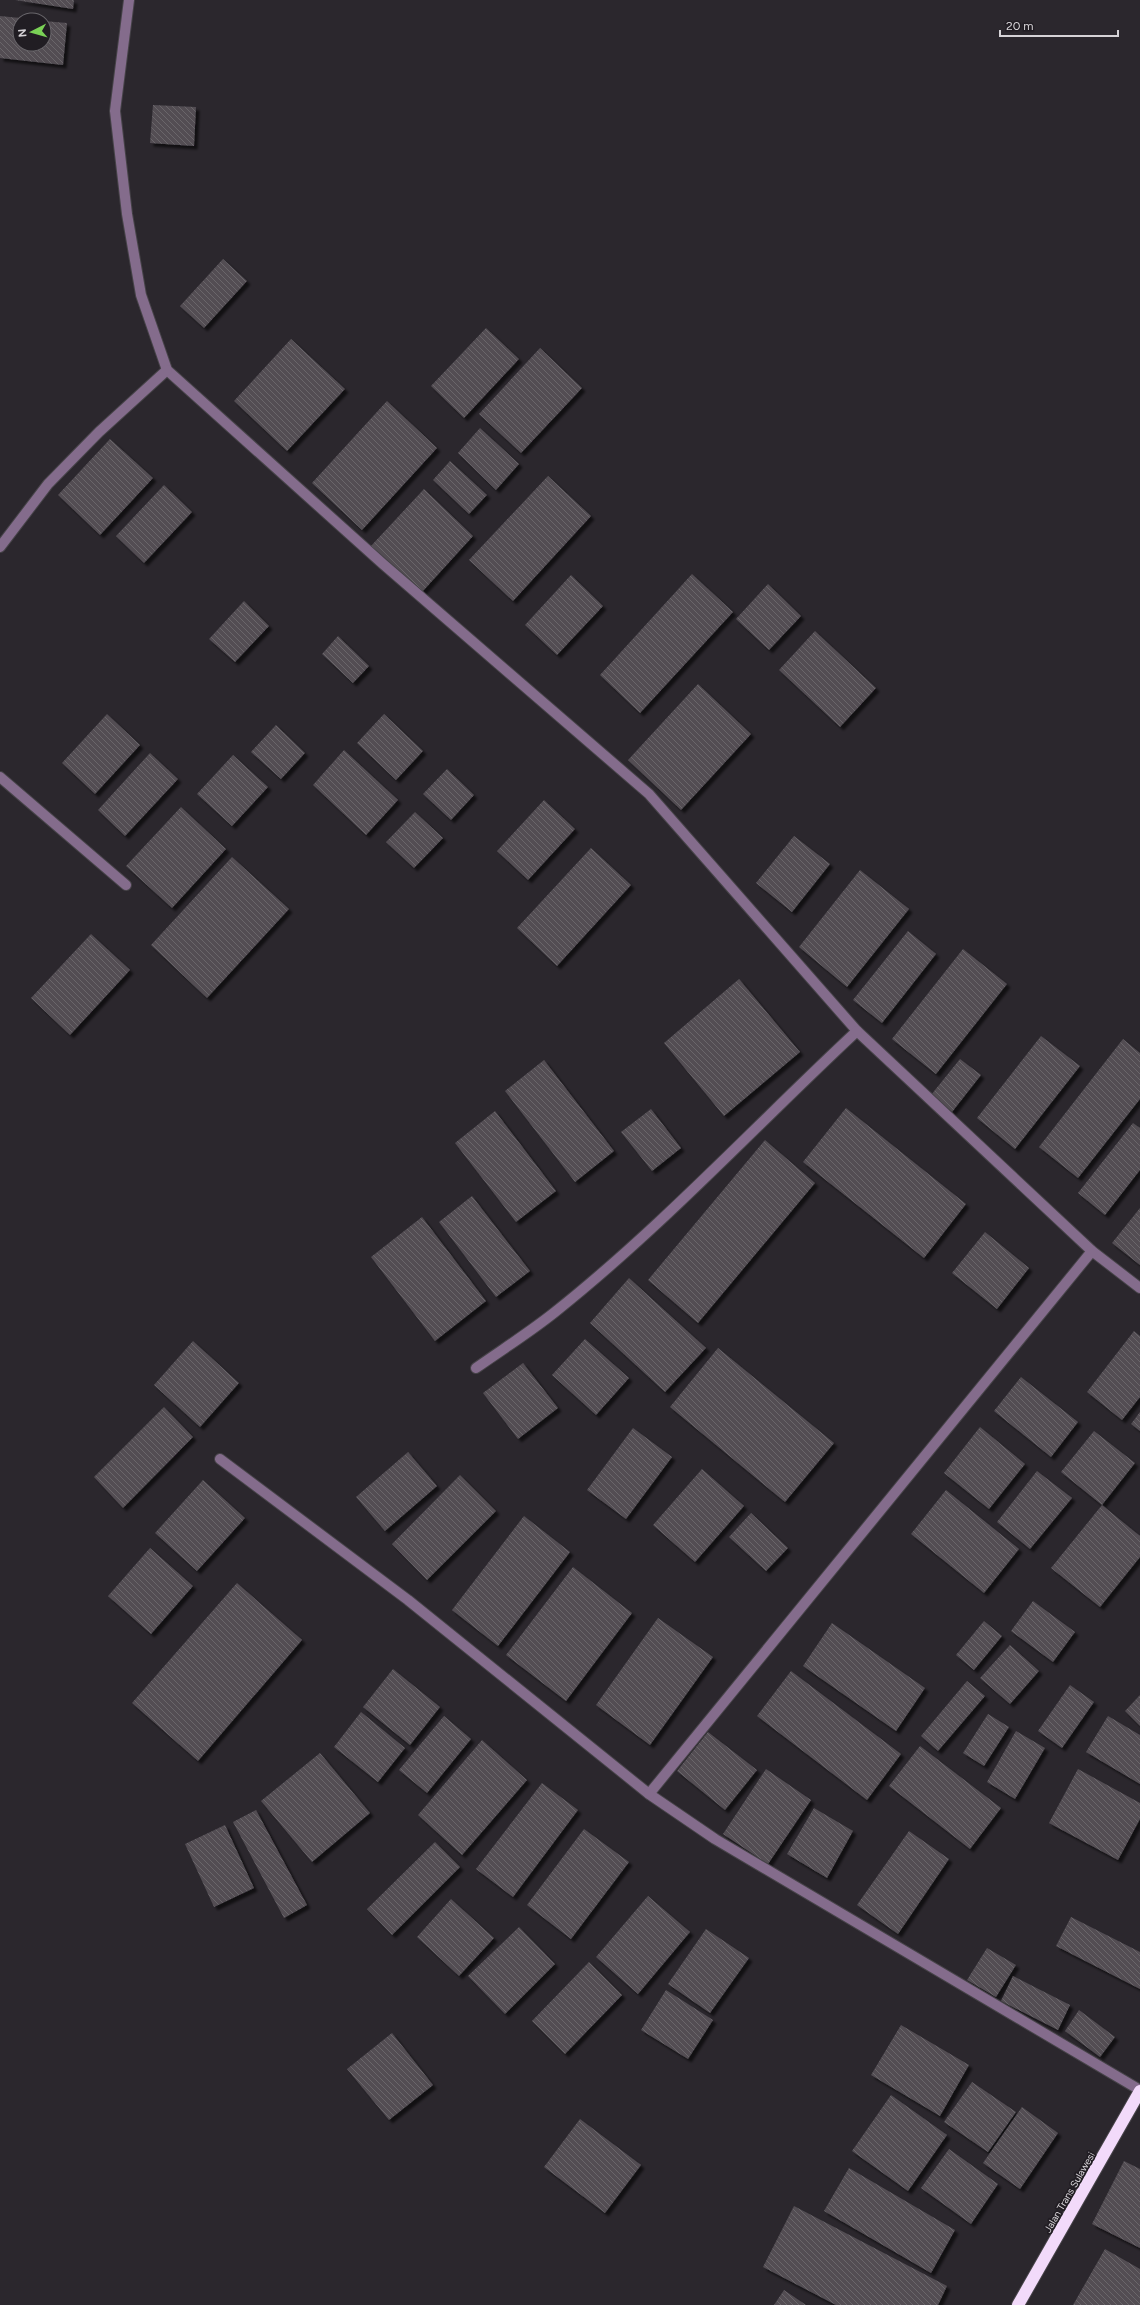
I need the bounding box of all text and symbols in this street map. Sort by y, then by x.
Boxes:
north arrow [12,12,52,52]
scale bar [1000,12,1118,38]
text: 20 m [1006,19,1034,33]
text: N [16,28,29,38]
street label: Jalan Trans Sulawesi [1041,2150,1098,2235]

